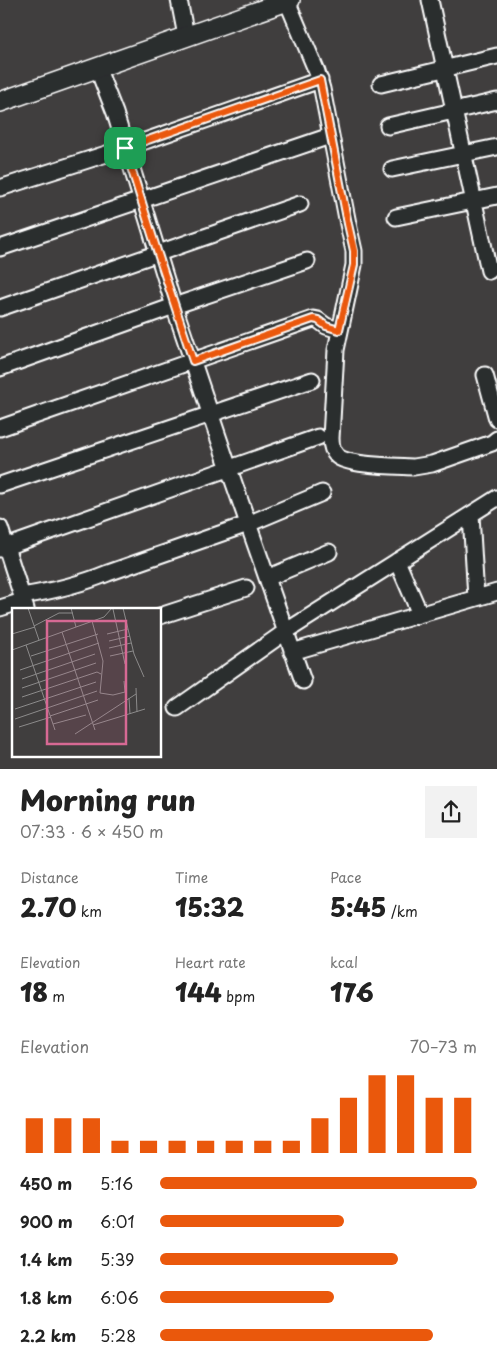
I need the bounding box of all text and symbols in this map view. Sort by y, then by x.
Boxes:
pin [104,127,146,169]
icon: arrive [111,134,139,162]
inset map [12,608,161,757]
text: Morning run [20,778,196,821]
button: share [425,786,477,838]
text: 07:33 · 6 × 450 m [20,819,164,843]
text: Distance [20,867,79,888]
text: Time [175,867,208,888]
text: Pace [330,867,362,888]
text: 2.70 [20,888,76,926]
text: 15:32 [175,888,244,926]
text: 5:45 [330,888,386,926]
text: km [76,901,102,922]
text: /km [386,901,418,922]
text: Elevation [20,952,80,973]
text: Heart rate [175,952,246,973]
text: kcal [330,952,358,973]
text: 18 [20,973,48,1011]
text: 144 [175,973,222,1011]
text: 176 [330,973,374,1011]
text: m [48,986,65,1007]
text: bpm [222,986,255,1007]
text: Elevation [20,1034,89,1058]
text: 70–73 m [410,1034,477,1058]
text: 450 m [20,1171,72,1195]
text: 5:16 [100,1171,133,1195]
text: 900 m [20,1209,73,1233]
text: 6:01 [100,1209,135,1233]
text: 1.4 km [20,1247,72,1271]
text: 5:39 [100,1247,134,1271]
text: 1.8 km [20,1285,72,1309]
text: 6:06 [100,1285,139,1309]
text: 2.2 km [20,1323,76,1347]
text: 5:28 [100,1323,136,1347]

